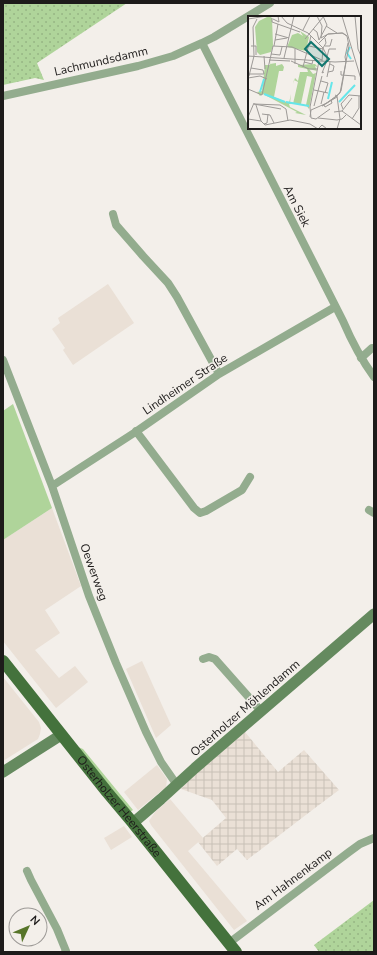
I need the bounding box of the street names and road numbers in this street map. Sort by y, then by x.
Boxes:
street label: Lachmundsdamm [53,42,149,80]
street label: Am Siek [280,182,315,230]
street label: Lindheimer Straße [139,350,231,418]
street label: Oewerweg [76,541,112,603]
street label: Osterholzer Möhlendamm [187,656,303,760]
street label: Osterholzer Heerstraße [73,752,165,860]
street label: Am Hahnenkamp [251,844,335,914]

